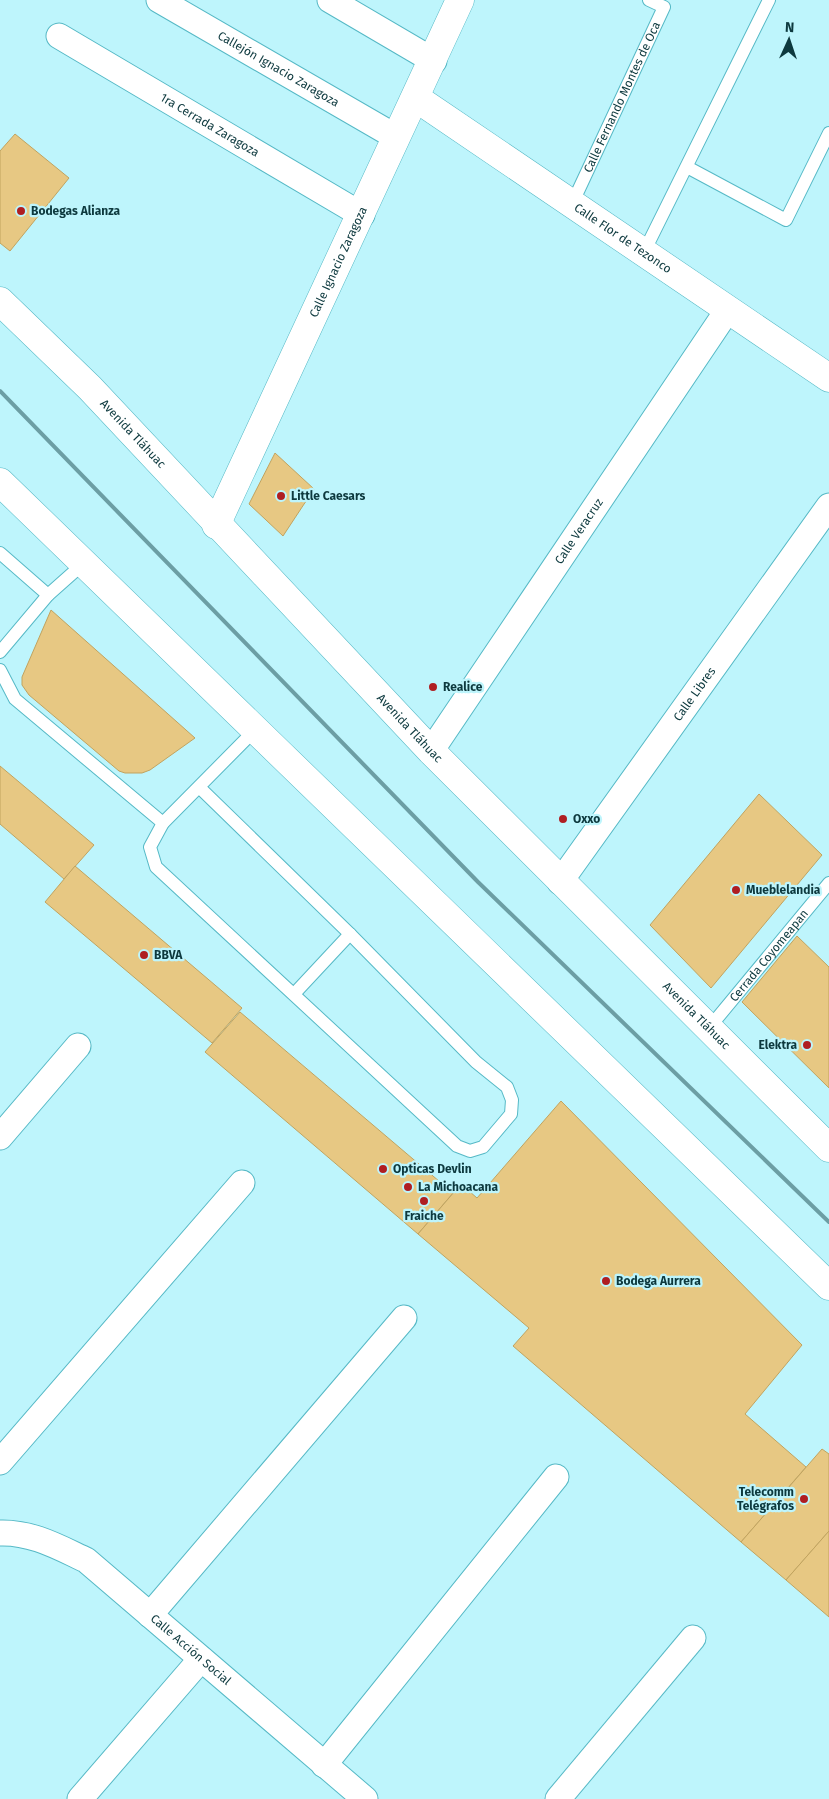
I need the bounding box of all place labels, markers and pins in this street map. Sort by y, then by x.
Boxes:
place label: Bodegas Alianza [31,204,121,218]
marker: Bodegas Alianza [15,205,27,217]
place label: Little Caesars [291,489,366,503]
marker: Little Caesars [275,490,287,502]
place label: Realice [443,680,483,694]
marker: Realice [427,681,439,693]
place label: Oxxo [573,812,600,826]
marker: Oxxo [557,813,569,825]
place label: Mueblelandia [746,883,821,897]
marker: Mueblelandia [730,884,742,896]
place label: BBVA [154,948,183,962]
marker: BBVA [138,949,150,961]
place label: Elektra [758,1038,797,1052]
marker: Elektra [801,1039,813,1051]
place label: Opticas Devlin [393,1162,472,1176]
marker: Opticas Devlin [377,1163,389,1175]
place label: La Michoacana [418,1180,499,1194]
marker: La Michoacana [402,1181,414,1193]
marker: Fraiche [418,1195,430,1207]
place label: Fraiche [404,1209,444,1223]
place label: Bodega Aurrera [616,1274,701,1288]
marker: Bodega Aurrera [600,1275,612,1287]
place label: Telecomm Telégrafos [737,1485,794,1513]
marker: Telecomm Telégrafos [798,1493,810,1505]

